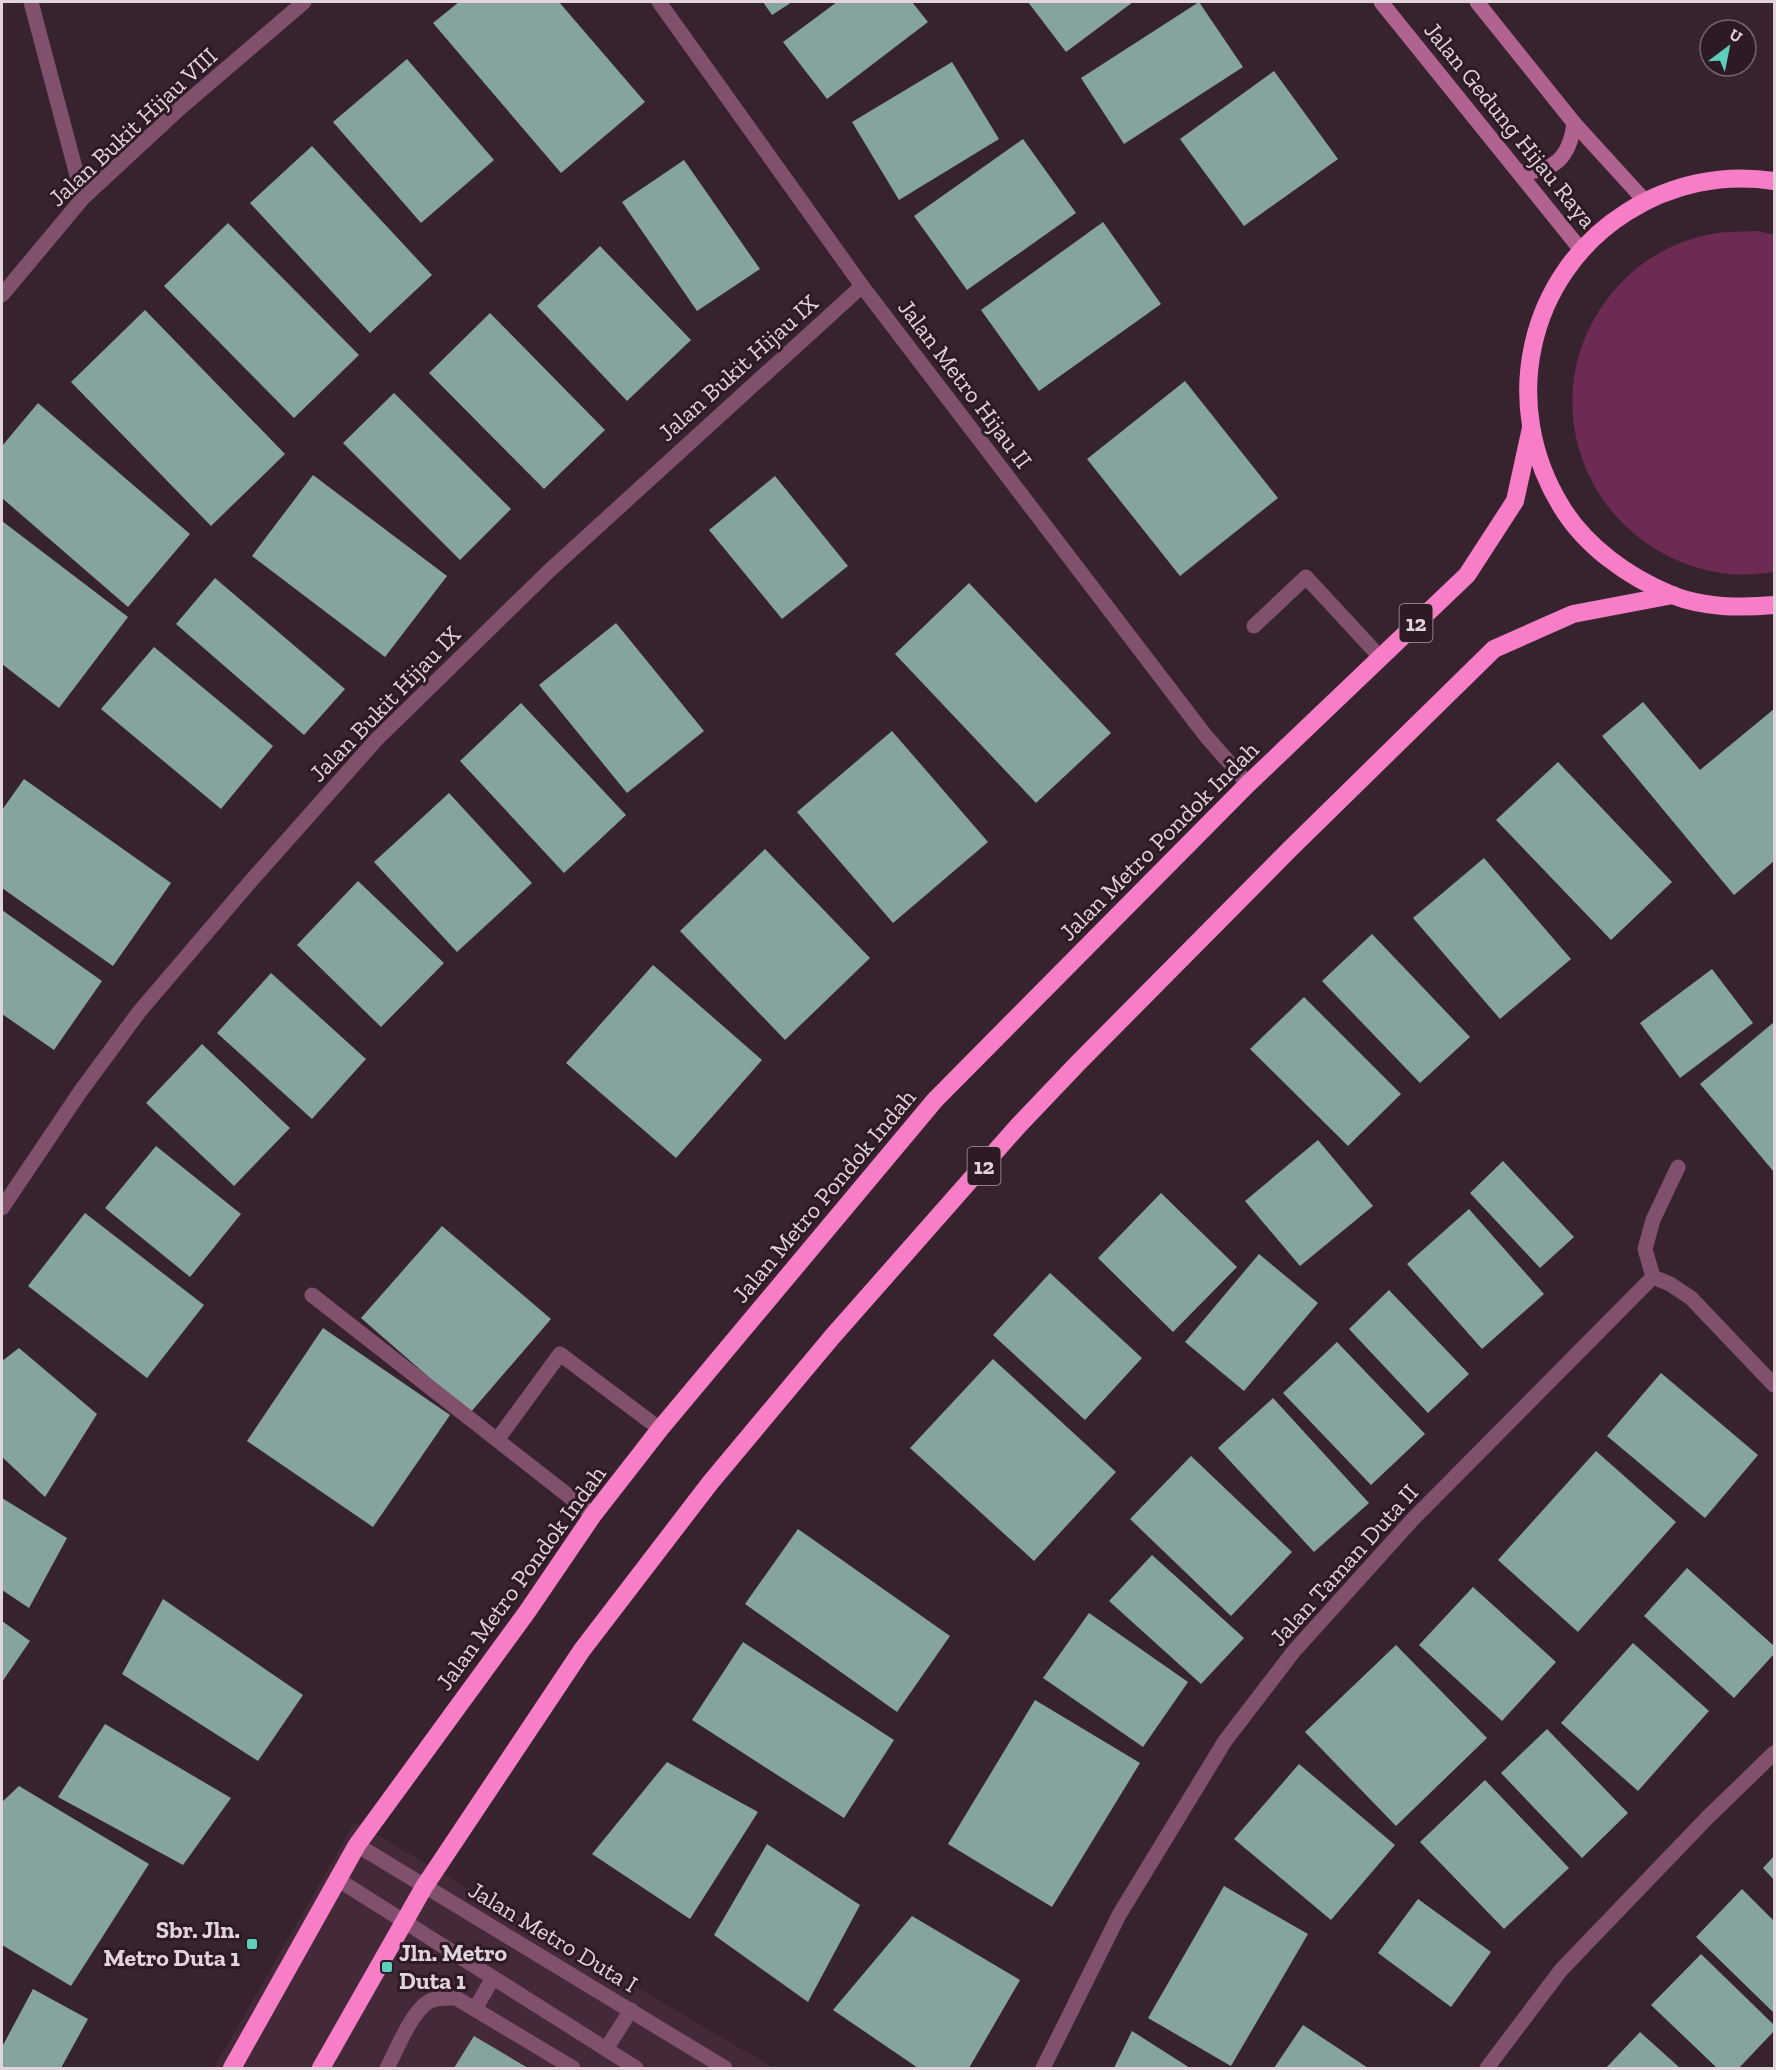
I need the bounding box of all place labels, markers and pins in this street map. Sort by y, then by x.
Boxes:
place label: Sbr. Jln. Metro Duta 1 [103,1915,240,1972]
marker: Sbr. Jln. Metro Duta 1 [245,1937,259,1951]
place label: Jln. Metro Duta 1 [399,1938,508,1995]
marker: Jln. Metro Duta 1 [380,1960,394,1974]

